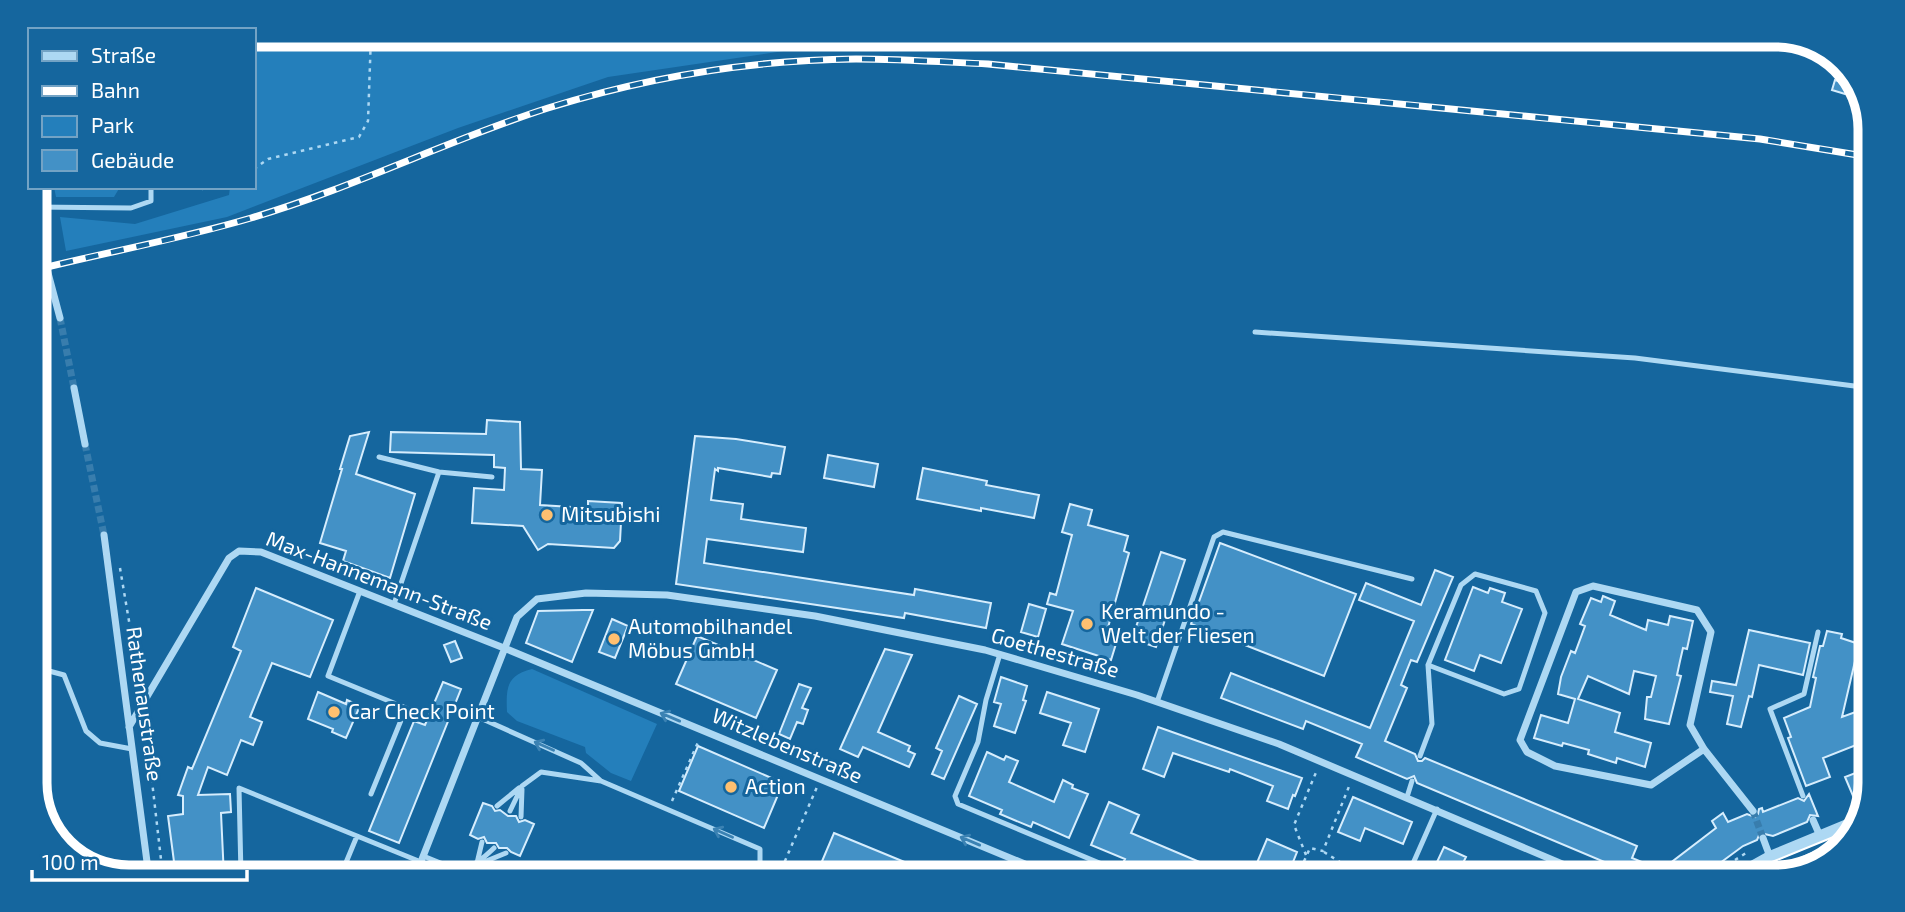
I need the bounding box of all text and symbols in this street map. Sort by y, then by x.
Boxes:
legend [28,28,256,189]
text: Straße [91,42,156,67]
text: Bahn [91,77,140,102]
text: Park [91,112,134,137]
text: Gebäude [91,147,174,172]
place label: Mitsubishi [561,501,661,526]
marker: Mitsubishi [539,507,555,523]
street label: Max-Hannemann-Straße [263,525,496,634]
place label: Keramundo - Welt der Fliesen [1101,598,1255,647]
place label: Automobilhandel Möbus GmbH [628,613,793,662]
marker: Keramundo - Welt der Fliesen [1079,616,1095,632]
street label: Goethestraße [989,621,1122,682]
street label: Rathenaustraße [122,625,169,783]
marker: Automobilhandel Möbus GmbH [606,631,622,647]
place label: Car Check Point [348,698,495,723]
street label: Witzlebenstraße [709,702,867,788]
marker: Car Check Point [326,704,342,720]
one-way arrow [659,709,681,722]
one-way arrow [534,739,555,752]
place label: Action [745,773,806,798]
marker: Action [723,779,739,795]
one-way arrow [713,826,735,839]
one-way arrow [960,834,982,847]
scale bar [32,838,247,882]
text: 100 m [42,849,99,874]

